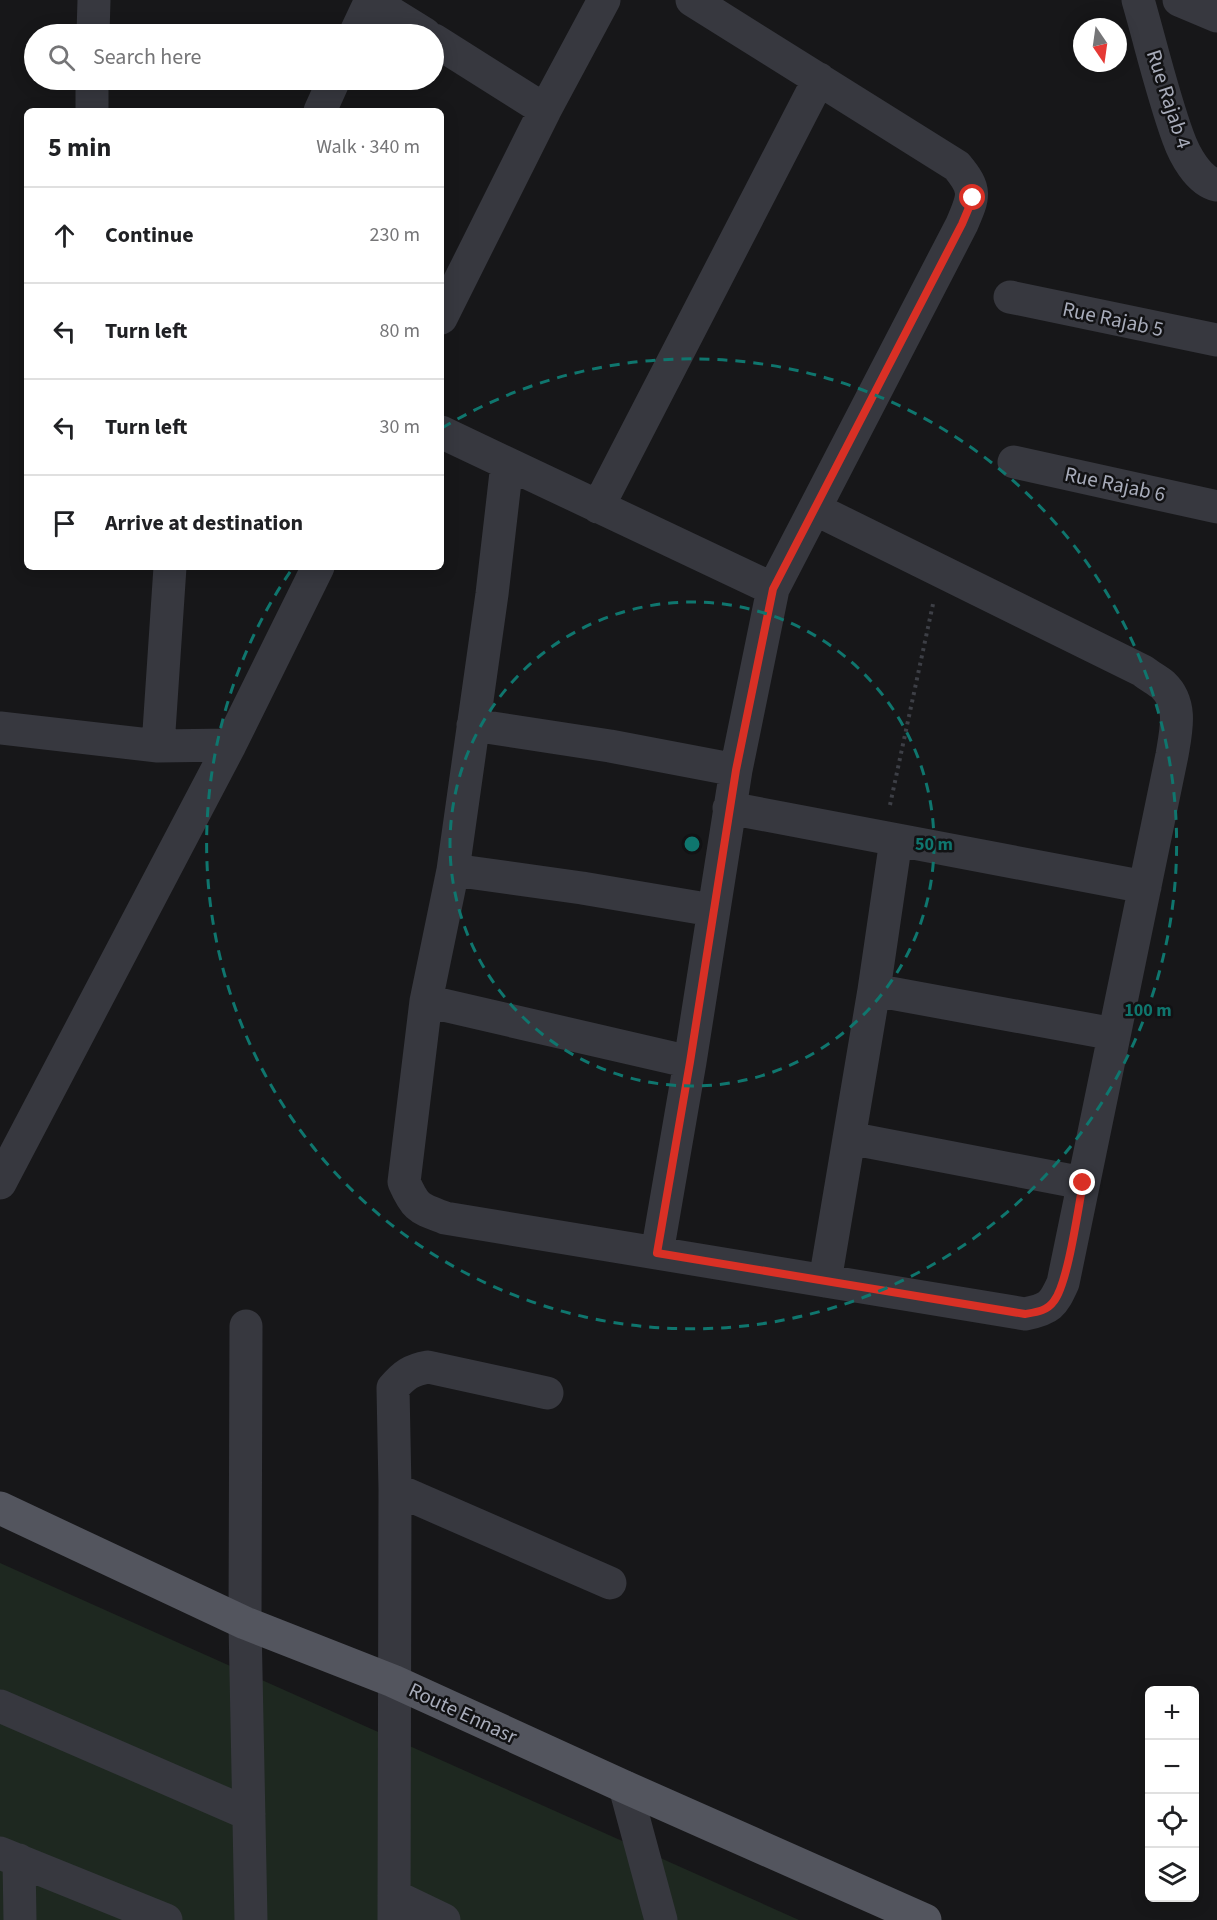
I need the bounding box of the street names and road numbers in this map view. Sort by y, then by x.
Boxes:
street label: Rue Rajab 4 [1139,46,1199,152]
street label: Rue Rajab 5 [1060,294,1166,344]
street label: Rue Rajab 6 [1062,459,1168,509]
street label: Route Ennasr [404,1675,523,1752]

